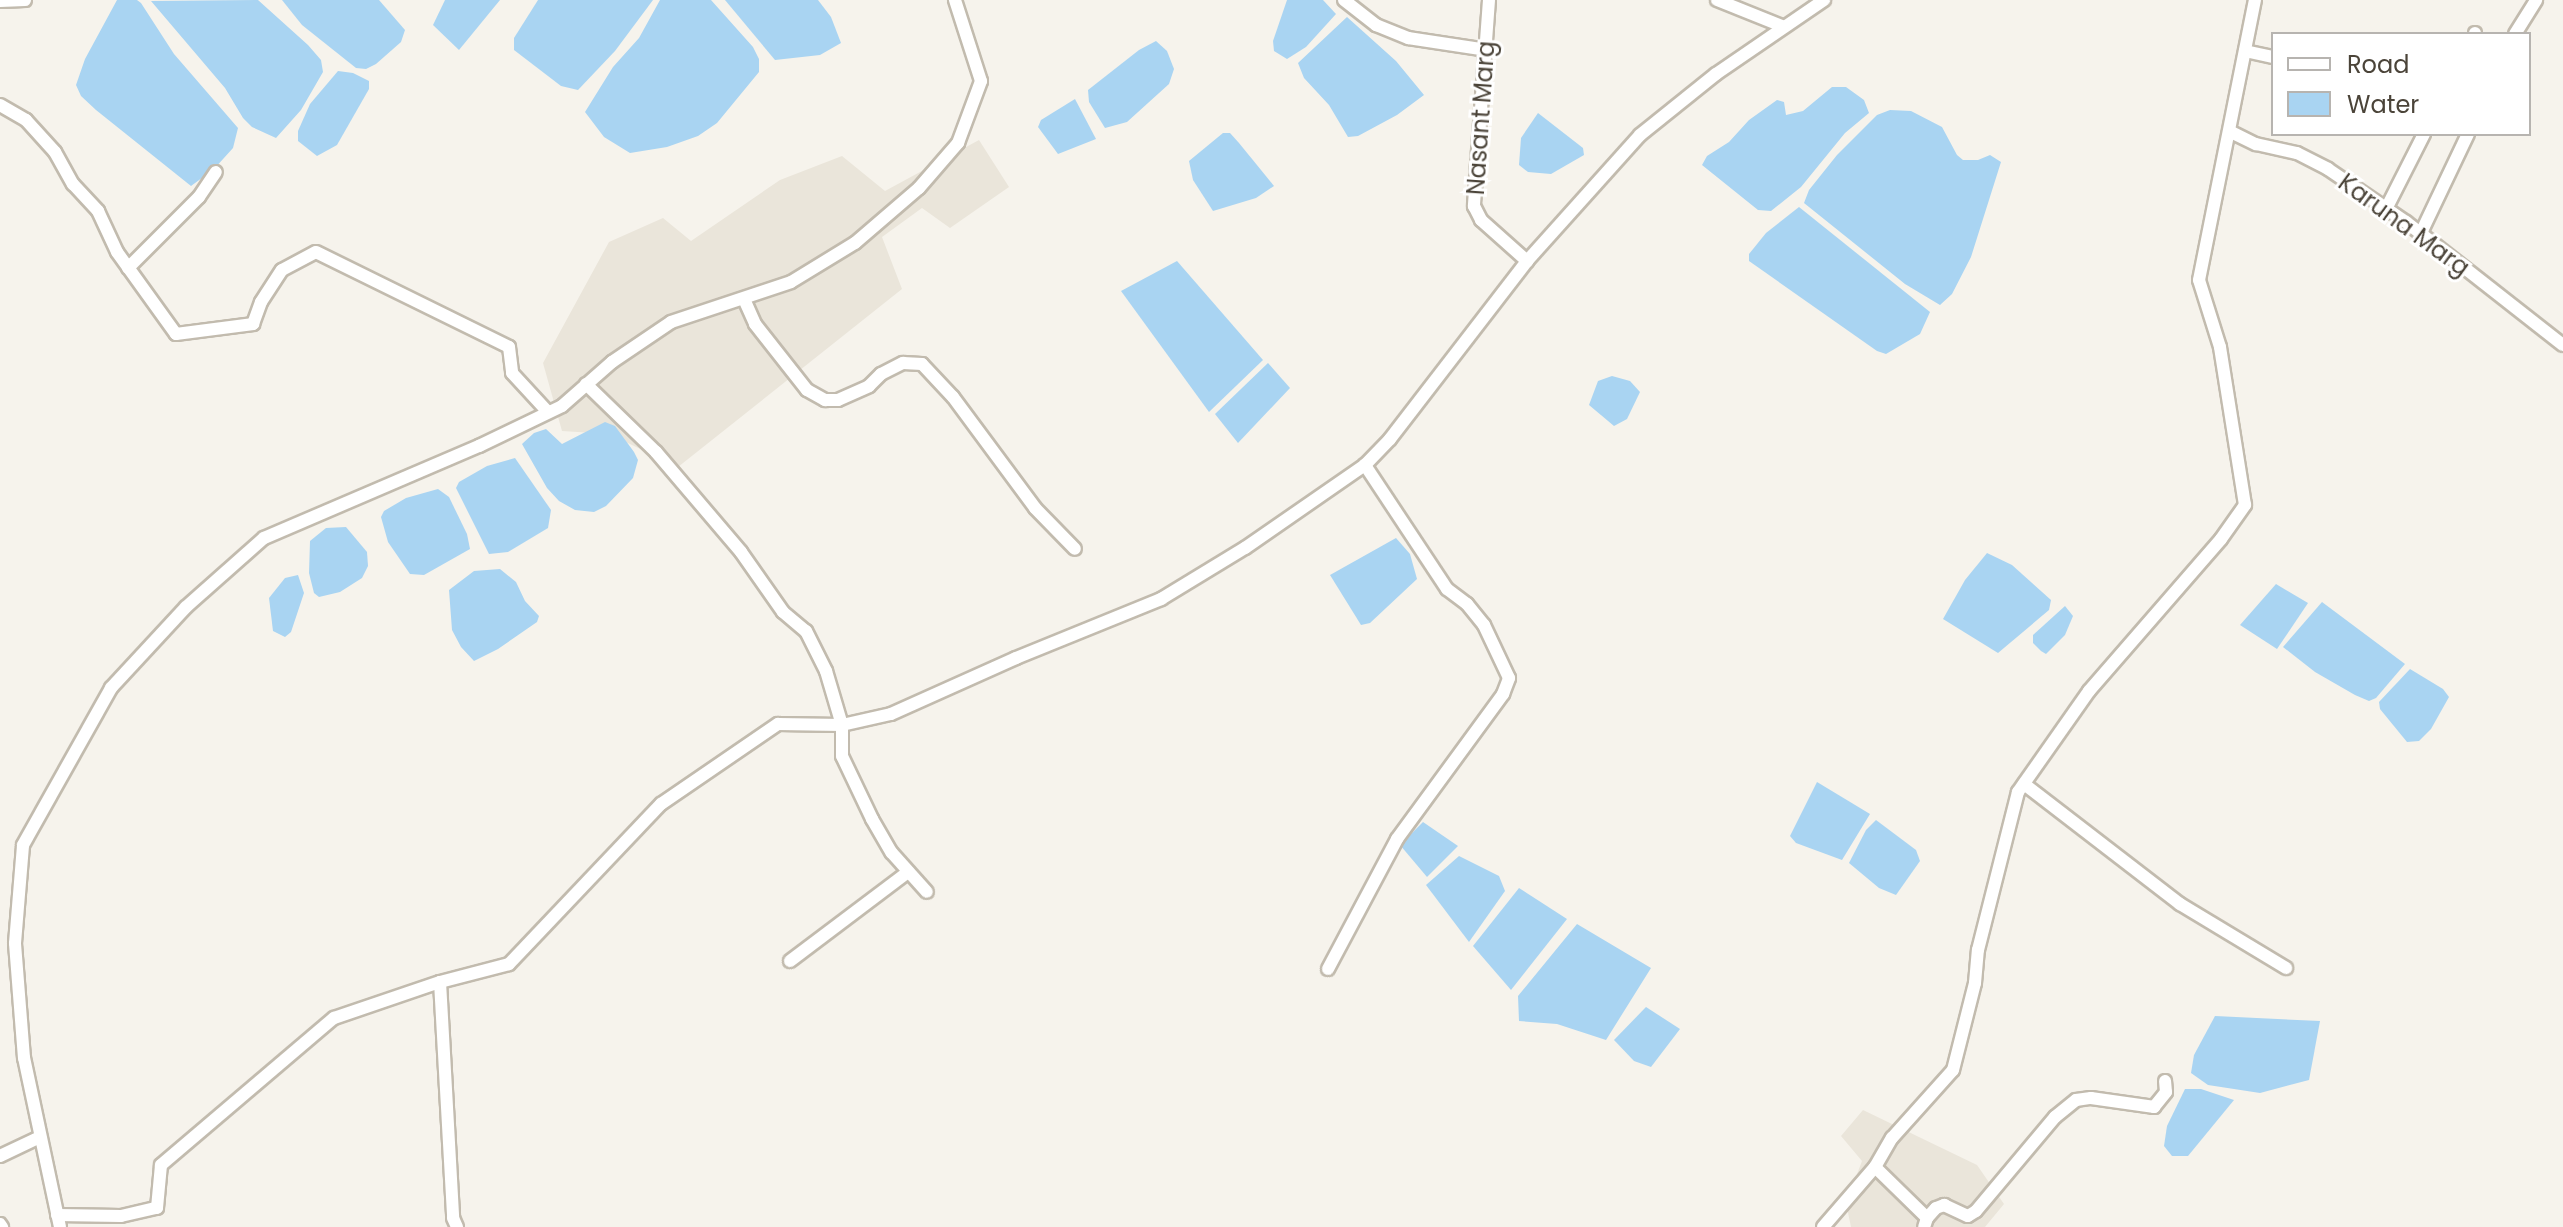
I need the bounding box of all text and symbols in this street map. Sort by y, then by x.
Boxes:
legend [2271,32,2531,136]
street label: Nasant Marg [1461,40,1501,196]
text: Road [2347,48,2409,81]
text: Water [2347,88,2419,121]
street label: Karuna Marg [2333,168,2475,282]

